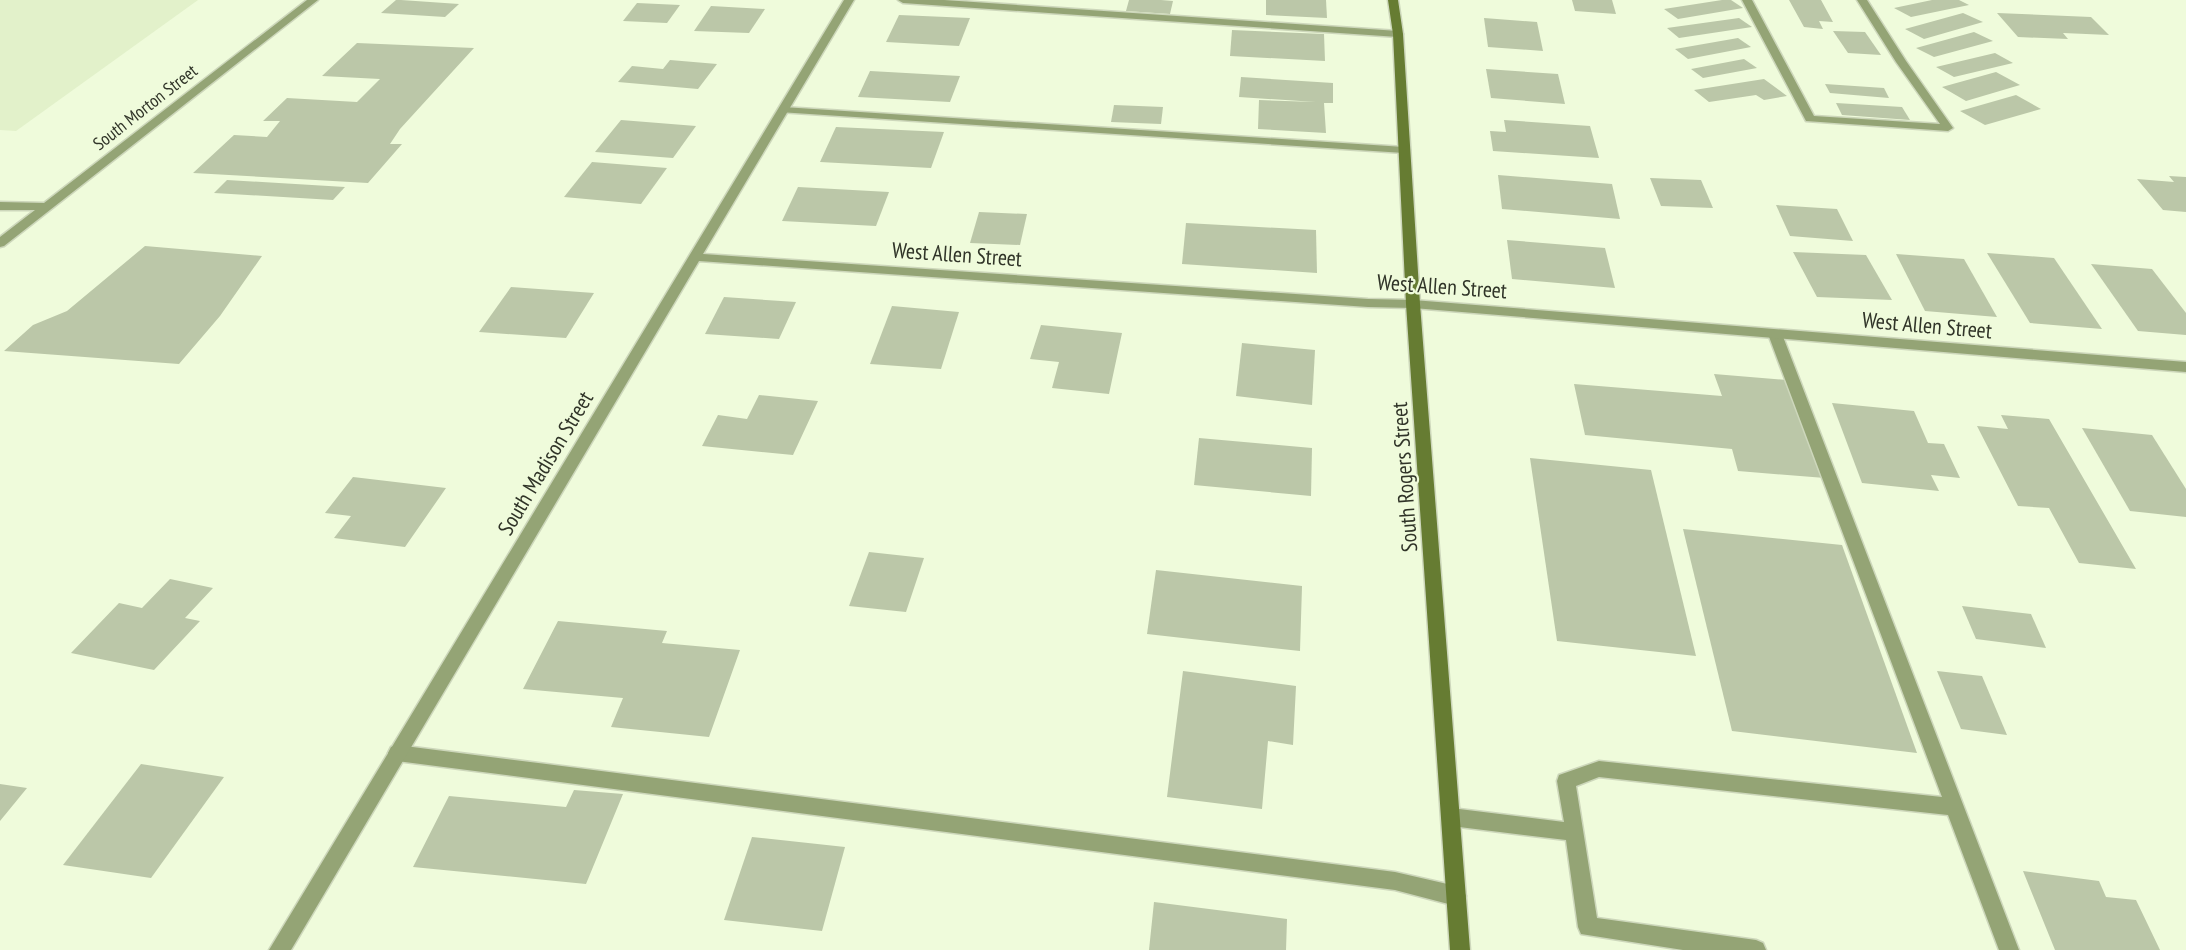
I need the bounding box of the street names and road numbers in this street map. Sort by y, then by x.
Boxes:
street label: South Morton Street [88,59,202,155]
street label: West Allen Street [891,235,1023,273]
street label: West Allen Street [1376,267,1508,305]
street label: West Allen Street [1861,305,1993,345]
street label: South Madison Street [491,386,599,540]
street label: South Rogers Street [1385,401,1423,553]

